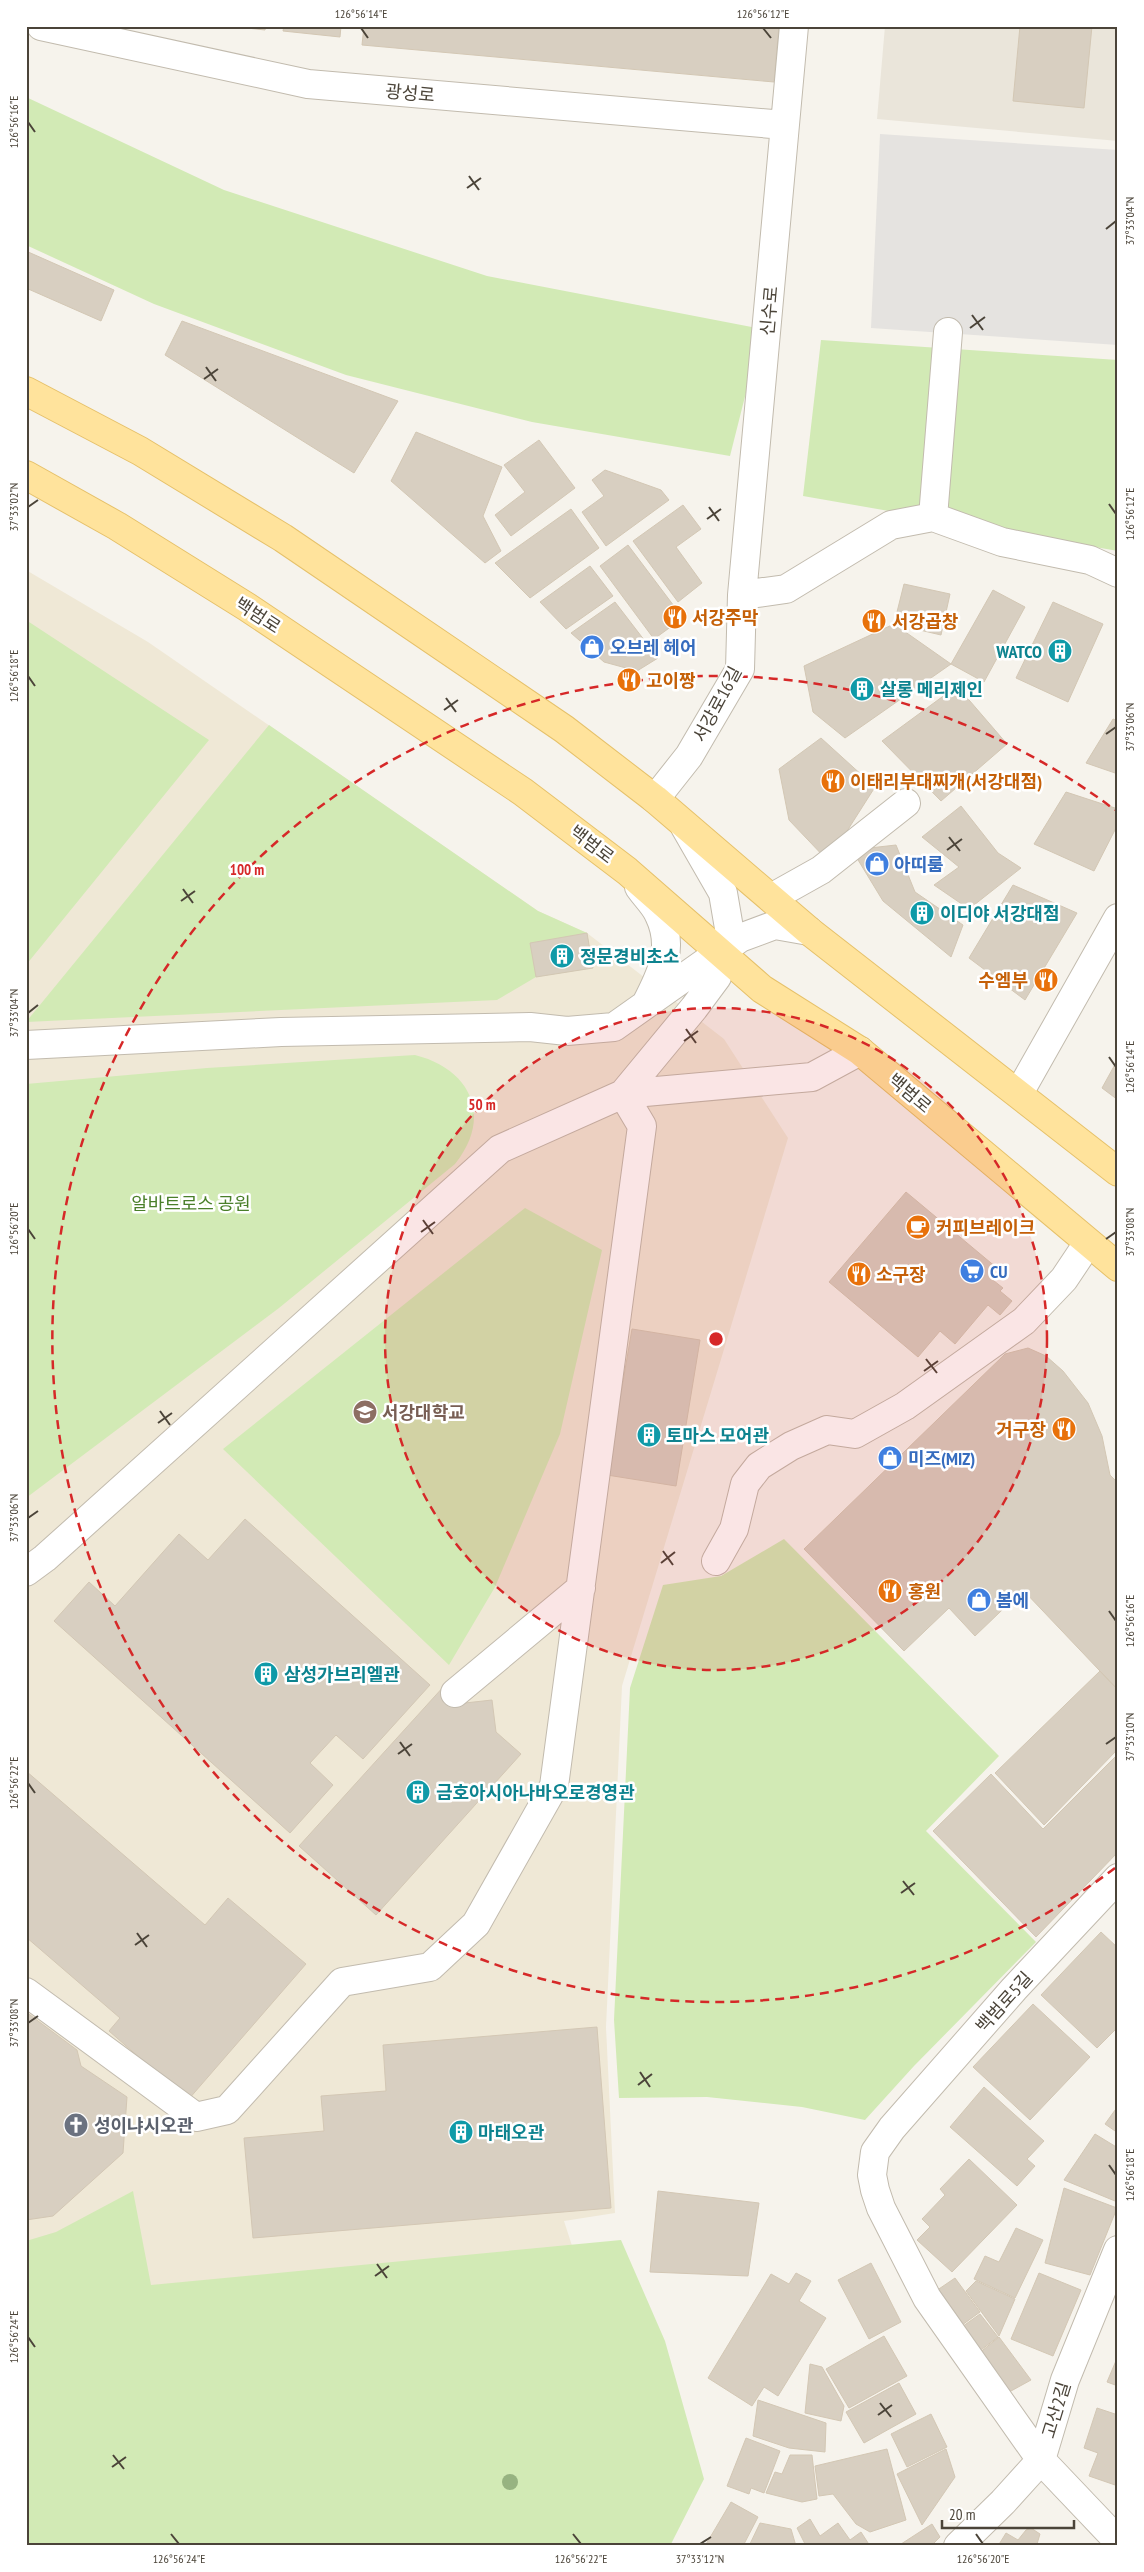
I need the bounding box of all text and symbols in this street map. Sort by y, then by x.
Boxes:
text: 126°56'14"E [335,6,387,21]
text: 126°56'12"E [737,6,789,21]
street label: 광성로 [384,79,436,107]
text: 126°56'16"E [6,96,21,148]
text: 37°33'04"N [1122,197,1137,245]
street label: 신수로 [755,285,783,337]
text: 37°33'02"N [6,483,21,531]
text: 126°56'12"E [1122,488,1137,540]
street label: 백범로 [231,592,285,638]
restaurant icon: 서강주막 [662,604,688,630]
place label: 서강주막 [692,606,759,629]
restaurant icon: 서강곱창 [861,608,887,634]
place label: 서강곱창 [892,610,959,633]
shop icon: 오브레 헤어 [579,634,605,660]
place label: 오브레 헤어 [610,636,697,659]
building icon: WATCO [1047,638,1073,664]
place label: WATCO [995,640,1042,663]
text: 126°56'18"E [6,650,21,702]
street label: 서강로16길 [687,662,747,746]
restaurant icon: 고이짱 [616,667,642,693]
place label: 고이짱 [646,669,696,692]
building icon: 살롱 메리제인 [849,676,875,702]
place label: 살롱 메리제인 [880,678,983,701]
text: 37°33'06"N [1122,703,1137,751]
restaurant icon: 이태리부대찌개(서강대점) [820,768,846,794]
place label: 이태리부대찌개(서강대점) [850,770,1042,793]
street label: 백범로 [565,820,619,868]
shop icon: 아띠룸 [864,851,890,877]
place label: 아띠룸 [894,853,944,876]
text: 100 m [230,860,264,879]
building icon: 이디야 서강대점 [909,900,935,926]
place label: 이디야 서강대점 [940,902,1060,925]
building icon: 정문경비초소 [549,943,575,969]
place label: 정문경비초소 [580,945,679,968]
restaurant icon: 수엠부 [1033,967,1059,993]
place label: 수엠부 [978,969,1028,992]
text: 37°33'04"N [6,989,21,1037]
text: 126°56'14"E [1122,1041,1137,1093]
street label: 백범로 [884,1068,936,1118]
text: 50 m [468,1095,496,1114]
park label: 알바트로스 공원 [131,1192,251,1215]
text: 126°56'20"E [6,1203,21,1255]
text: 37°33'08"N [1122,1208,1137,1256]
cafe icon: 커피브레이크 [905,1214,931,1240]
place label: 커피브레이크 [936,1216,1035,1239]
supermarket icon: CU [959,1258,985,1284]
place label: CU [990,1260,1008,1283]
restaurant icon: 소구장 [846,1261,872,1287]
place label: 소구장 [876,1263,926,1286]
centre of rings [707,1330,725,1348]
school or university icon: 서강대학교 [352,1399,378,1425]
place label: 서강대학교 [382,1401,465,1424]
restaurant icon: 거구장 [1051,1416,1077,1442]
place label: 거구장 [996,1418,1046,1441]
building icon: 토마스 모어관 [636,1422,662,1448]
place label: 토마스 모어관 [666,1424,769,1447]
shop icon: 미즈(MIZ) [877,1445,903,1471]
place label: 미즈(MIZ) [908,1447,975,1470]
text: 37°33'06"N [6,1494,21,1542]
restaurant icon: 홍원 [877,1578,903,1604]
place label: 홍원 [908,1580,941,1603]
shop icon: 봄에 [966,1587,992,1613]
place label: 봄에 [996,1589,1029,1612]
text: 126°56'16"E [1122,1595,1137,1647]
building icon: 삼성가브리엘관 [253,1661,279,1687]
place label: 삼성가브리엘관 [284,1663,400,1686]
text: 37°33'10"N [1122,1713,1137,1761]
text: 126°56'22"E [6,1757,21,1809]
building icon: 금호아시아나바오로경영관 [405,1779,431,1805]
place label: 금호아시아나바오로경영관 [436,1781,635,1804]
street label: 백범로5길 [971,1967,1037,2037]
text: 37°33'08"N [6,1999,21,2047]
church icon: 성이냐시오관 [63,2112,89,2138]
place label: 성이냐시오관 [94,2114,194,2137]
building icon: 마태오관 [448,2119,474,2145]
place label: 마태오관 [478,2121,545,2144]
text: 126°56'18"E [1122,2149,1137,2201]
text: 126°56'24"E [6,2311,21,2363]
street label: 고산2길 [1037,2379,1075,2441]
scale bar [942,2497,1074,2529]
text: 20 m [949,2505,975,2524]
text: 126°56'24"E [153,2551,205,2566]
text: 126°56'22"E [555,2551,607,2566]
text: 37°33'12"N [676,2551,724,2566]
text: 126°56'20"E [957,2551,1009,2566]

